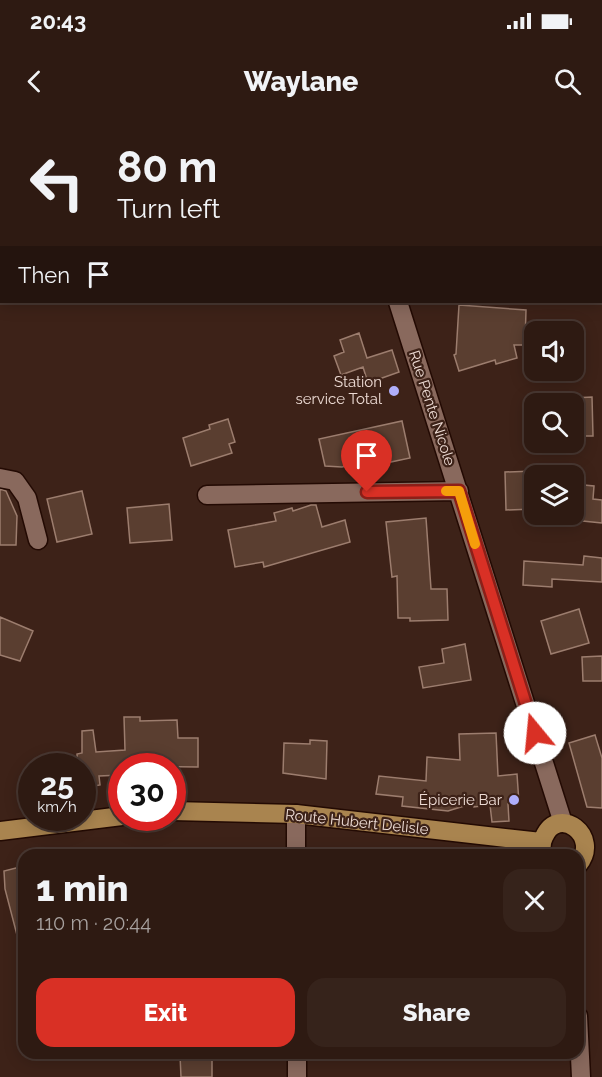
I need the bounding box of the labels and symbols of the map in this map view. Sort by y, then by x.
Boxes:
street label: Rue Pente Nicole [405,348,459,468]
place label: Station service Total [296,373,383,408]
marker: Station service Total [387,384,401,398]
pin [341,430,392,492]
position arrow [503,701,567,765]
speed limit sign: 30 [108,753,186,831]
place label: Épicerie Bar [419,791,503,809]
marker: Épicerie Bar [507,793,521,807]
street label: Route Hubert Delisle [284,806,430,839]

